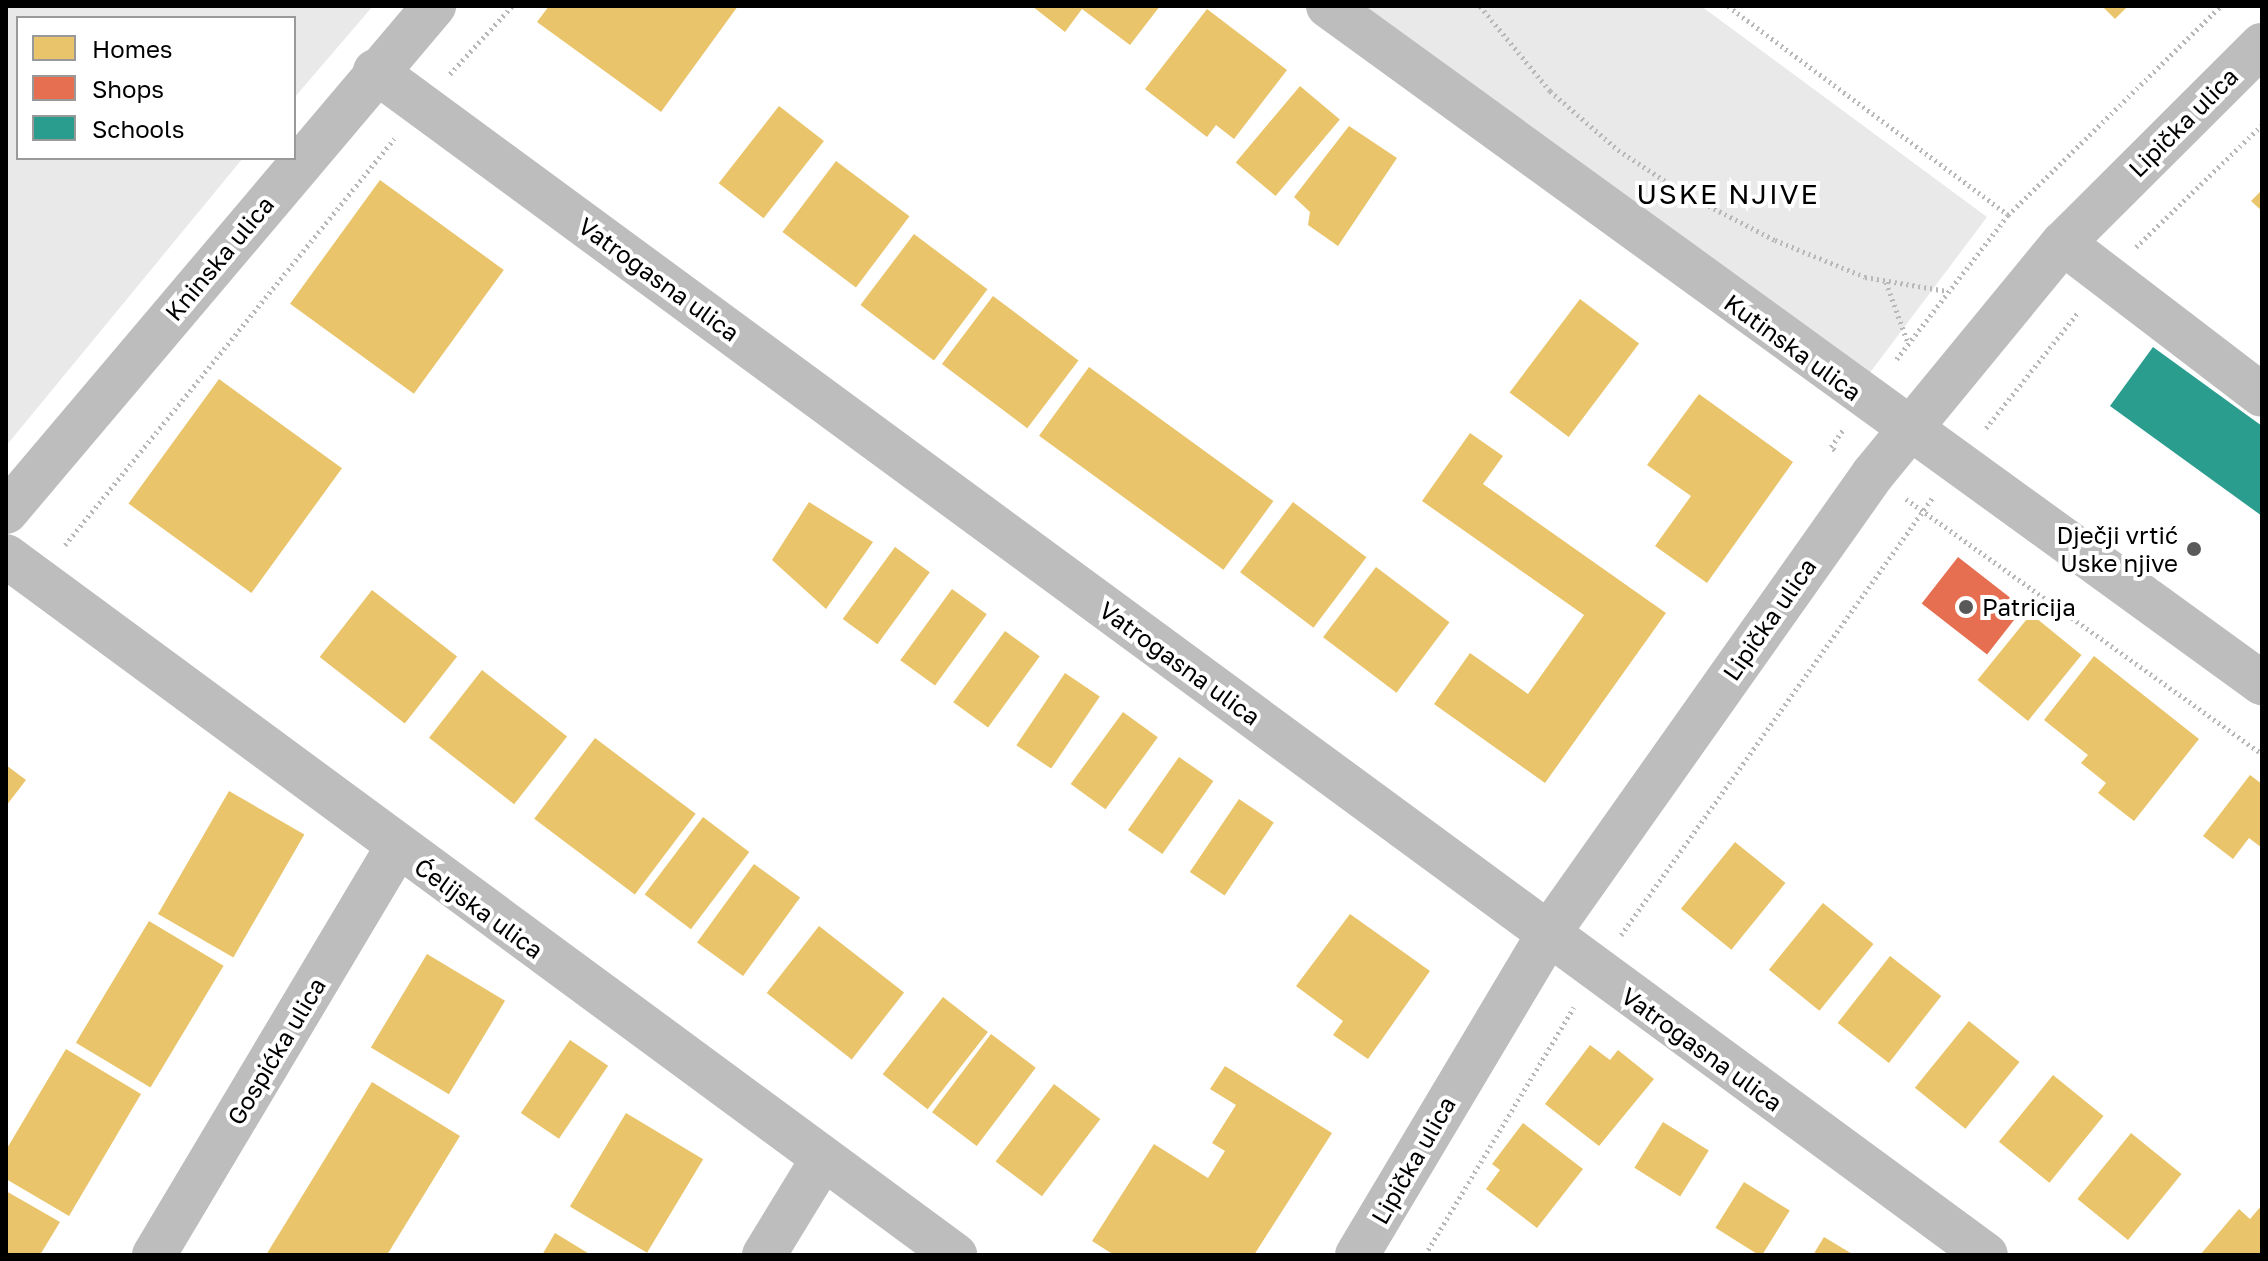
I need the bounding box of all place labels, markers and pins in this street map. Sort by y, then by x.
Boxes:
place label: Dječji vrtić Uske njive [2057,521,2178,577]
marker: Dječji vrtić Uske njive [2185,540,2203,558]
place label: Patricija [1982,593,2076,621]
marker: Patricija [1957,598,1975,616]

